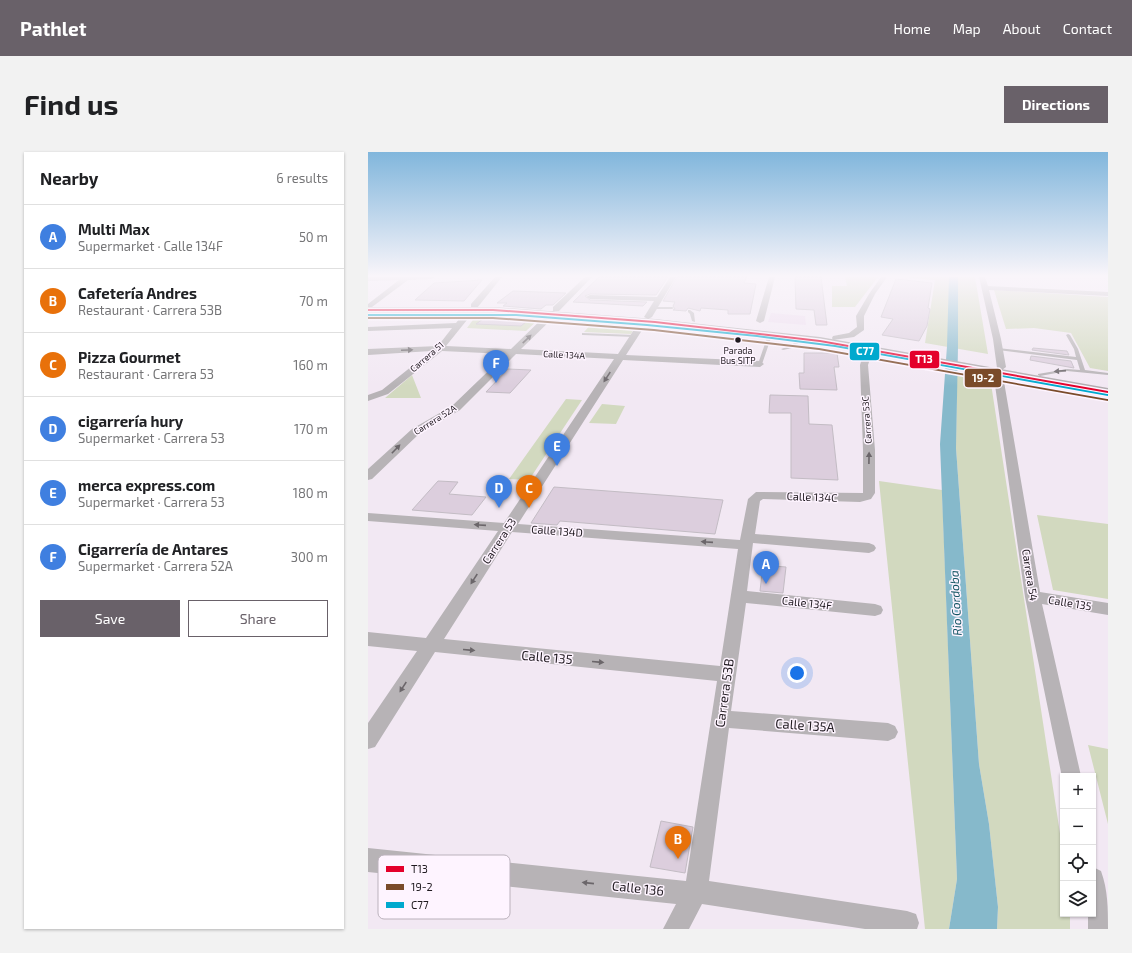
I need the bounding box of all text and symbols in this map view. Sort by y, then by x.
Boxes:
text: Pathlet [20,17,86,40]
text: Home [894,20,931,37]
text: Map [953,20,981,37]
text: About [1003,20,1041,37]
text: Contact [1063,20,1112,37]
button: Directions [1004,86,1108,123]
text: Find us [24,87,118,121]
text: Nearby [40,168,98,188]
text: 6 results [276,170,328,186]
text: Multi Max [78,220,150,238]
text: A [49,229,57,245]
text: 50 m [299,229,328,245]
text: Supermarket · Calle 134F [78,238,223,254]
text: Cafetería Andres [78,284,197,302]
text: B [49,293,57,309]
text: 70 m [299,293,328,309]
text: Restaurant · Carrera 53B [78,302,222,318]
one-way arrow [522,334,532,344]
marker: Parada Bus SITP [733,335,743,345]
street label: Carrera 51 [408,339,446,374]
line badge: C77 [849,342,880,361]
text: C77 [856,344,874,357]
place label: Parada Bus SITP [720,345,756,366]
one-way arrow [401,346,413,353]
text: Pizza Gourmet [78,348,181,366]
street label: Calle 134A [543,348,586,361]
pin: F [483,350,509,383]
line badge: T13 [909,350,940,369]
text: T13 [915,352,933,365]
text: C [49,357,57,373]
text: 160 m [293,357,328,373]
text: Restaurant · Carrera 53 [78,366,214,382]
one-way arrow [1054,367,1066,374]
line badge: 19-2 [964,368,1002,388]
one-way arrow [603,371,611,382]
text: 19-2 [972,371,994,384]
street label: Carrera 53C [859,396,874,444]
street label: Carrera 52A [411,402,458,437]
text: cigarrería hury [78,412,183,430]
text: D [49,421,57,437]
text: 170 m [294,421,328,437]
text: Supermarket · Carrera 53 [78,430,225,446]
pin: E [544,433,570,466]
one-way arrow [391,444,401,454]
one-way arrow [866,451,872,464]
pin: D [486,475,512,508]
pin: C [516,475,542,508]
text: merca express.com [78,476,215,494]
text: E [49,485,57,501]
text: 180 m [293,485,328,501]
street label: Calle 134C [786,489,838,504]
text: Supermarket · Carrera 53 [78,494,225,510]
street label: Carrera 53 [479,515,518,566]
one-way arrow [474,522,486,529]
street label: Calle 134D [531,522,583,539]
one-way arrow [701,539,713,545]
text: Cigarrería de Antares [78,540,228,558]
street label: Carrera 54 [1020,548,1041,602]
text: F [49,549,57,565]
text: 300 m [291,549,328,565]
pin: A [753,551,779,584]
text: Supermarket · Carrera 52A [78,558,233,574]
water label: Rio Cordoba [946,570,964,636]
one-way arrow [470,574,478,584]
street label: Calle 134F [781,593,833,612]
street label: Calle 135 [1048,593,1093,612]
button: Save [40,600,180,637]
button: Share [188,600,328,637]
one-way arrow [463,646,475,653]
street label: Calle 135 [521,647,573,667]
street label: Carrera 53B [711,658,737,728]
one-way arrow [592,659,604,665]
your location [787,663,807,683]
one-way arrow [399,682,407,693]
street label: Calle 135A [775,715,835,735]
map controls [1060,773,1096,917]
button: + [1060,773,1096,809]
button: − [1060,809,1096,845]
pin: B [665,826,691,859]
button: locate [1060,845,1096,881]
legend [378,855,510,919]
text: T13 [411,862,428,875]
street label: Calle 136 [611,877,665,899]
one-way arrow [582,879,594,886]
text: 19-2 [411,880,433,893]
button: layers [1060,881,1096,917]
text: C77 [411,898,429,911]

